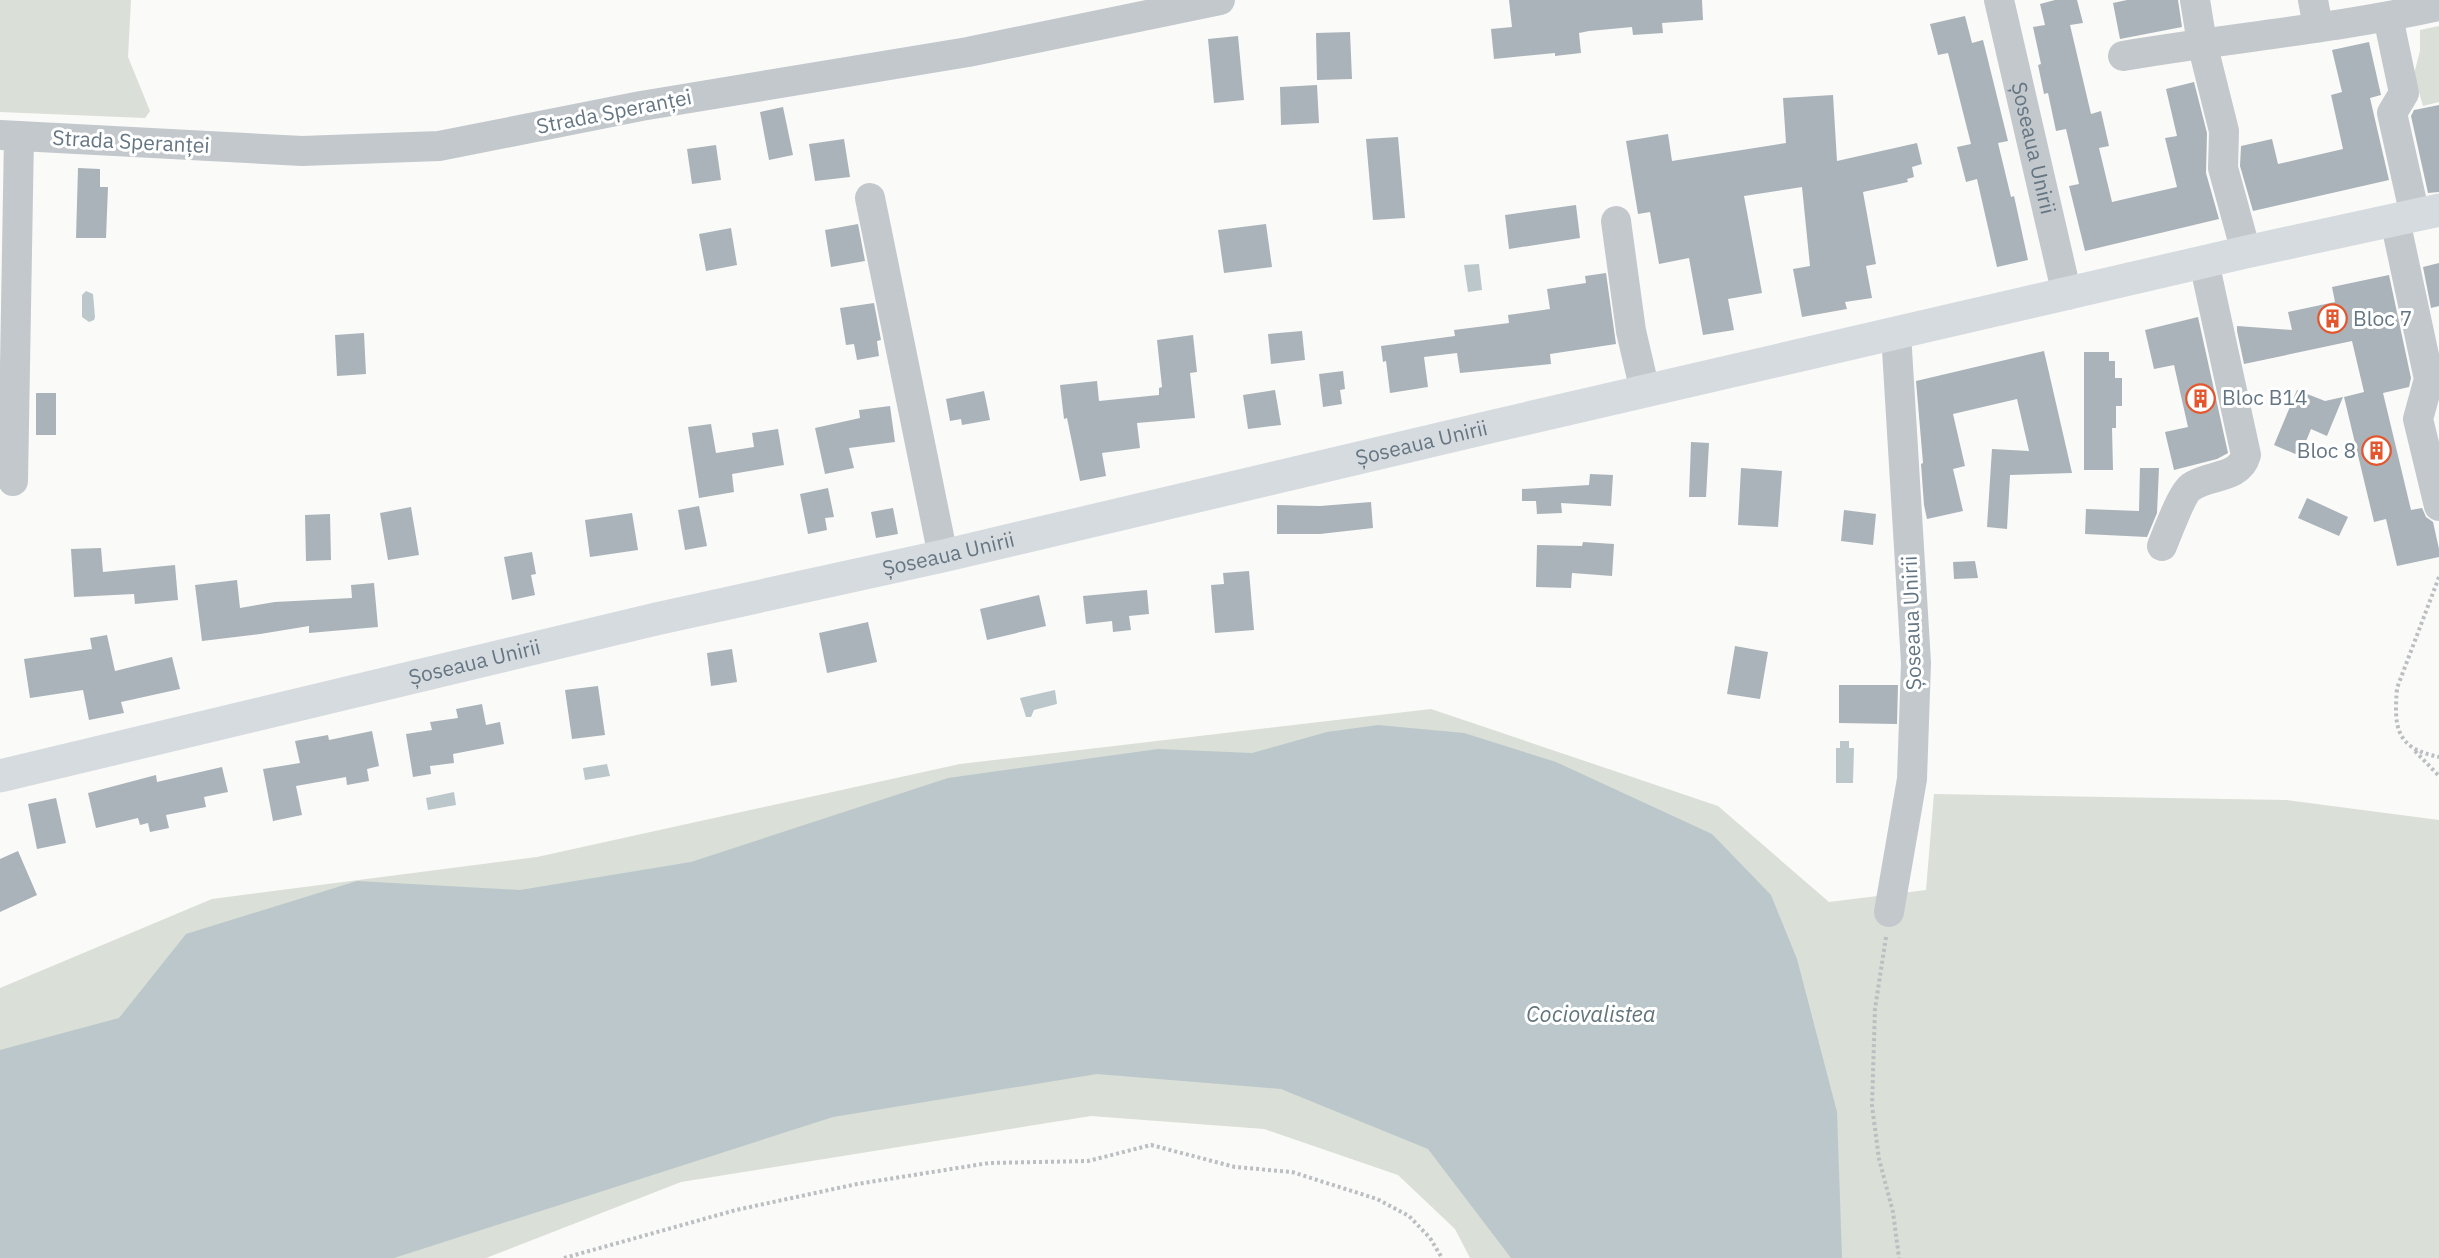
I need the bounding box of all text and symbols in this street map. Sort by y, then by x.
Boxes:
street label: Șoseaua Unirii [2005,79,2063,217]
street label: Strada Speranței [534,82,694,140]
street label: Strada Speranței [52,123,210,159]
building icon: Bloc 7 [2316,303,2348,335]
place label: Bloc 7 [2353,304,2412,332]
building icon: Bloc B14 [2185,382,2217,414]
place label: Bloc B14 [2222,383,2308,411]
street label: Șoseaua Unirii [1352,413,1490,471]
building icon: Bloc 8 [2361,435,2393,467]
place label: Bloc 8 [2297,436,2356,464]
street label: Șoseaua Unirii [879,525,1017,582]
street label: Șoseaua Unirii [1895,555,1927,691]
street label: Șoseaua Unirii [406,632,543,691]
water label: Cociovalistea [1526,999,1656,1028]

